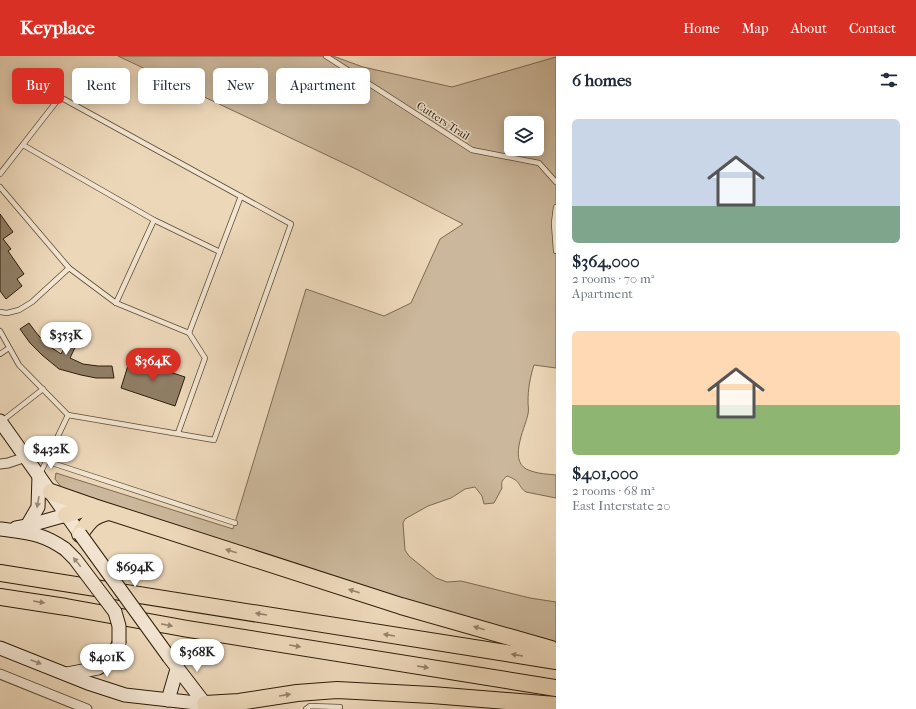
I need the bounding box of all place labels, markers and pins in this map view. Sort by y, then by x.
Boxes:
pin: $353K [38,322,94,356]
pin: $364K [125,348,181,382]
pin: $432K [23,436,79,470]
pin: $694K [107,554,163,588]
pin: $368K [169,639,225,673]
pin: $401K [79,644,135,678]

